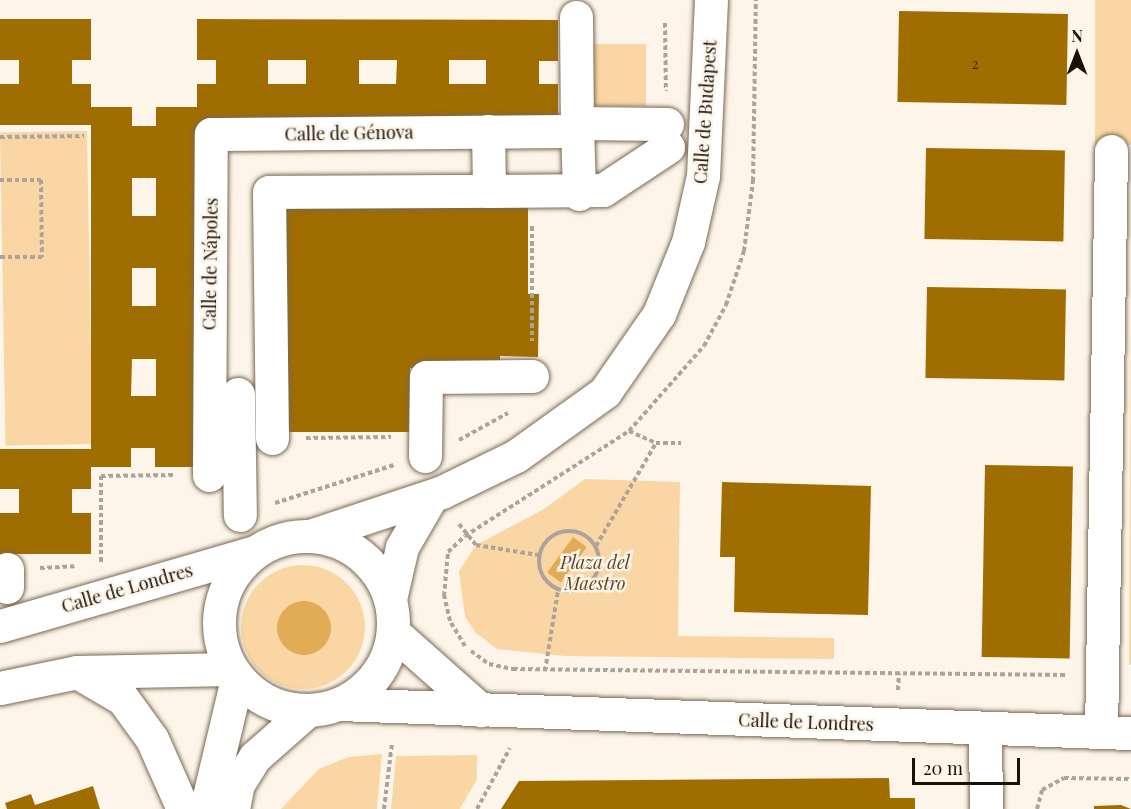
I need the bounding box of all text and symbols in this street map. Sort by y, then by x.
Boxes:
north arrow [1047,24,1107,84]
text: N [1071,25,1083,46]
street label: Calle de Budapest [689,39,721,185]
house number: 2 [971,55,979,73]
street label: Calle de Génova [284,121,414,145]
street label: Calle de Nápoles [198,197,222,331]
park label: Plaza del Maestro [560,552,630,594]
street label: Calle de Londres [59,559,195,617]
street label: Calle de Londres [738,709,874,735]
scale bar [915,746,1023,784]
text: 20 m [923,756,963,780]

